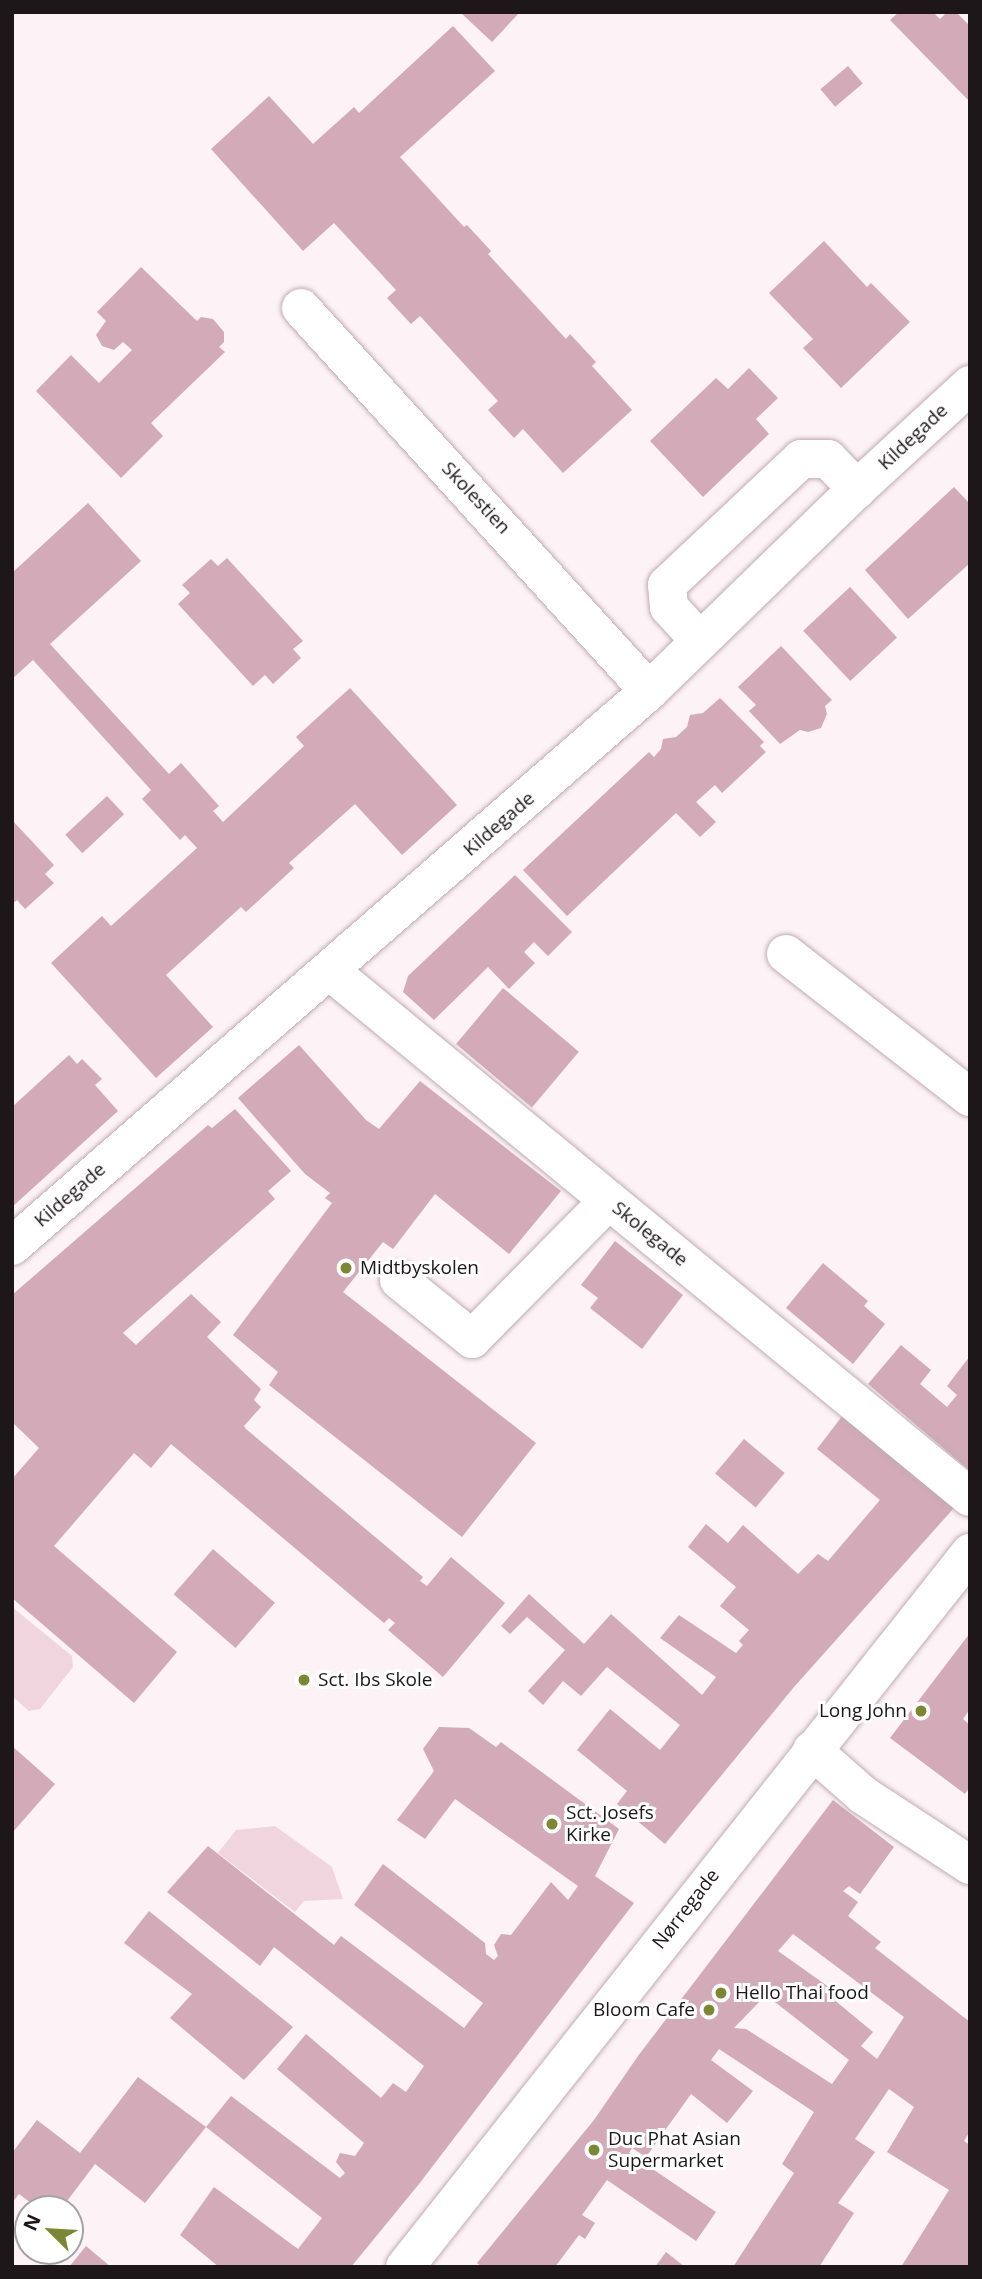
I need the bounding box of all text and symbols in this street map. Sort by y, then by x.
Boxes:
street label: Kildegade [874,399,952,475]
street label: Skolestien [437,457,515,539]
street label: Kildegade [459,787,539,861]
street label: Kildegade [30,1158,110,1232]
street label: Skolegade [608,1197,692,1271]
place label: Midtbyskolen [360,1257,479,1279]
marker: Midtbyskolen [338,1260,354,1276]
place label: Sct. Ibs Skole [318,1669,432,1691]
marker: Sct. Ibs Skole [296,1672,312,1688]
place label: Long John [819,1700,907,1722]
marker: Long John [913,1703,929,1719]
place label: Sct. Josefs Kirke [566,1802,654,1846]
marker: Sct. Josefs Kirke [544,1816,560,1832]
street label: Nørregade [648,1865,724,1953]
place label: Hello Thai food [735,1982,869,2004]
marker: Hello Thai food [713,1985,729,2001]
place label: Bloom Cafe [593,1999,695,2021]
marker: Bloom Cafe [701,2002,717,2018]
place label: Duc Phat Asian Supermarket [608,2128,741,2172]
marker: Duc Phat Asian Supermarket [586,2142,602,2158]
north arrow [14,2195,84,2265]
text: N [17,2210,47,2235]

